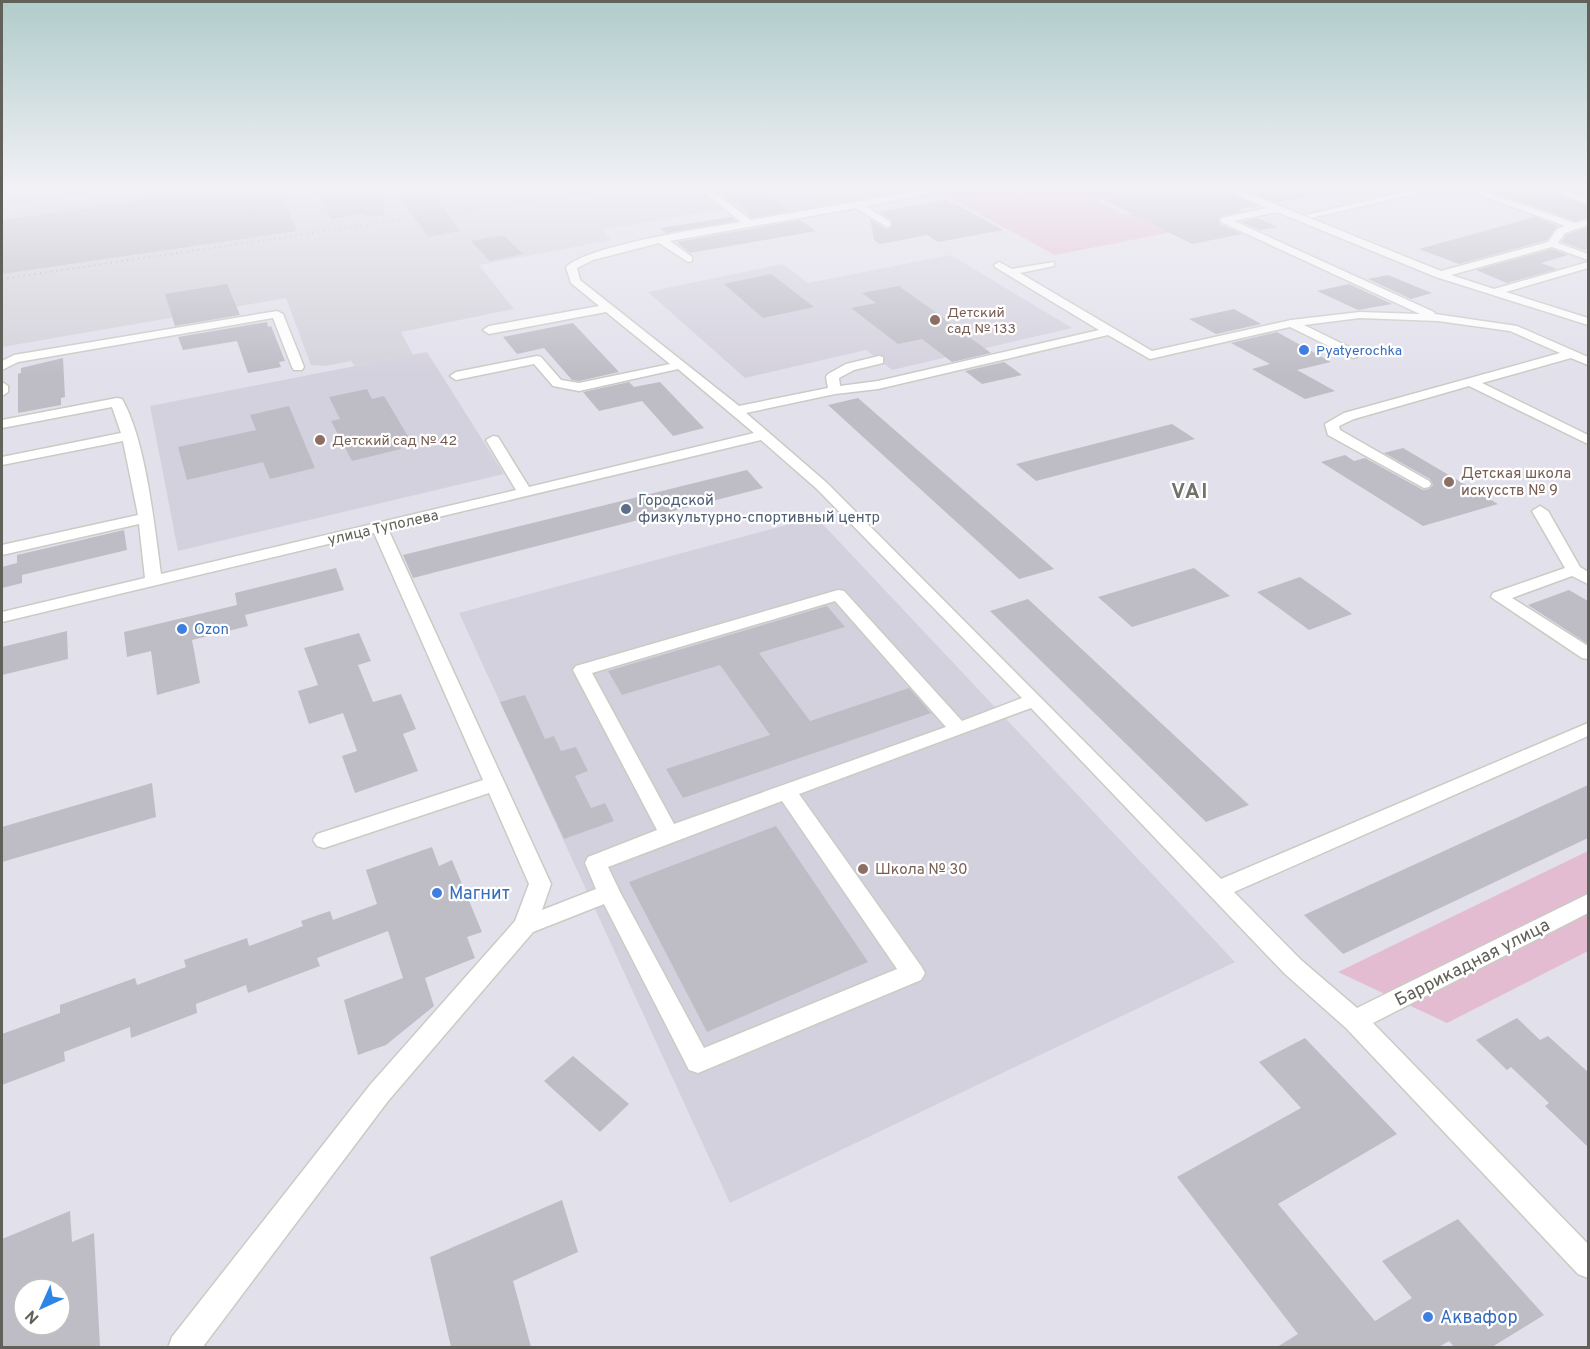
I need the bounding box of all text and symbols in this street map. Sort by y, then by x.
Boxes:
place label: Детский сад № 133 [947,305,1016,338]
marker: Детский сад № 133 [928,313,942,327]
marker: Pyatyerochka [1297,343,1311,357]
place label: Pyatyerochka [1316,343,1402,360]
marker: Детский сад № 42 [313,433,327,447]
place label: Детский сад № 42 [332,433,457,450]
place label: Детская школа искусств № 9 [1461,465,1571,501]
marker: Детская школа искусств № 9 [1442,475,1456,489]
district label: VAI [1171,479,1209,506]
place label: Городской физкультурно-спортивный центр [638,492,880,528]
marker: Городской физкультурно-спортивный центр [619,502,633,516]
street label: улица Туполева [326,506,441,550]
place label: Ozon [194,621,229,640]
marker: Ozon [175,622,189,636]
place label: Школа № 30 [875,861,968,880]
marker: Школа № 30 [856,862,870,876]
place label: Магнит [449,883,510,906]
marker: Магнит [430,886,444,900]
street label: Баррикадная улица [1391,914,1554,1012]
north arrow [12,1277,72,1337]
text: N [22,1305,44,1327]
place label: Аквафор [1440,1307,1518,1330]
marker: Аквафор [1421,1310,1435,1324]

